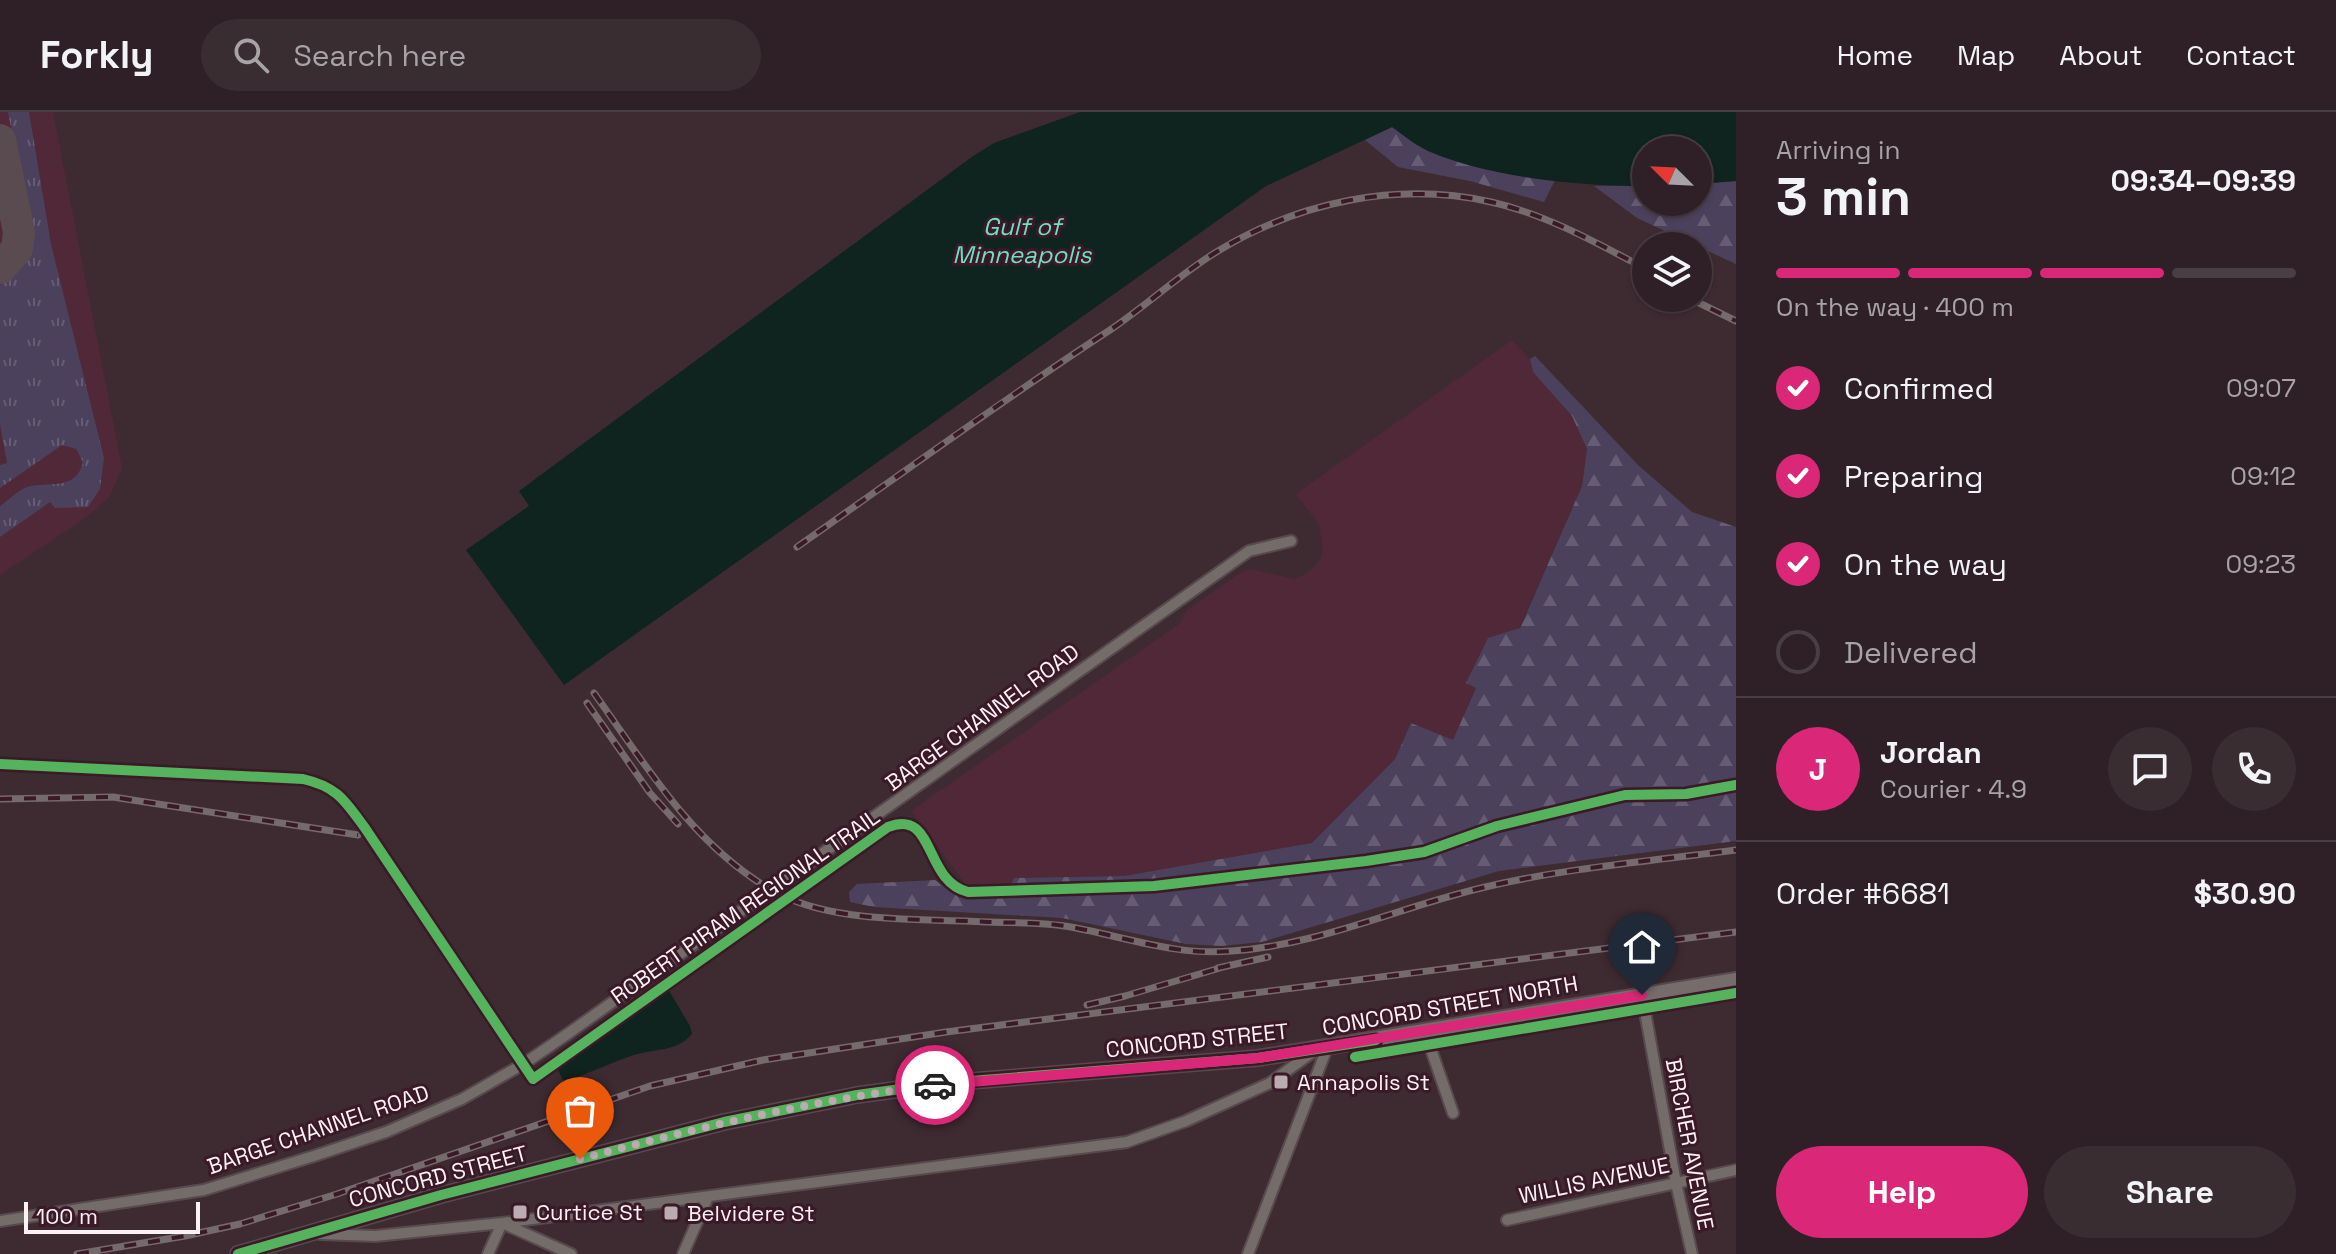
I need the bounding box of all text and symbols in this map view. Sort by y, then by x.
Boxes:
search box [201,19,761,91]
text: Forkly [40,31,153,79]
icon: search [229,33,273,77]
text: Search here [293,36,466,75]
text: Home [1837,37,1913,73]
text: Map [1957,37,2015,73]
text: About [2059,37,2142,73]
text: Contact [2186,37,2296,73]
text: Arriving in [1776,133,1900,167]
north arrow [1632,136,1712,216]
map controls [1632,136,1712,312]
text: 09:34–09:39 [2111,161,2296,200]
text: 3 min [1776,164,1911,230]
water label: Gulf of Minneapolis [953,211,1093,270]
button: layers [1632,232,1712,312]
text: On the way · 400 m [1776,290,2014,324]
icon: check [1776,366,1820,410]
text: Confirmed [1844,369,1994,408]
text: 09:07 [2226,371,2296,405]
icon: check [1776,454,1820,498]
text: Preparing [1844,457,1983,496]
text: 09:12 [2230,459,2296,493]
icon: check [1776,542,1820,586]
text: On the way [1844,545,2007,584]
text: 09:23 [2226,547,2296,581]
text: Delivered [1844,633,1978,672]
street label: BARGE CHANNEL ROAD [880,637,1084,797]
button: chat [2108,727,2192,811]
button: phone [2212,727,2296,811]
text: Jordan [1880,733,1982,772]
text: J [1809,750,1827,789]
text: Courier · 4.9 [1880,772,2027,806]
street label: ROBERT PIRAM REGIONAL TRAIL [605,802,885,1010]
text: Order #6681 [1776,874,1950,913]
text: $30.90 [2194,874,2296,913]
pin [1608,913,1676,995]
icon: home [1620,925,1664,969]
street label: CONCORD STREET NORTH [1320,969,1580,1041]
street label: CONCORD STREET [1104,1016,1290,1064]
courier [895,1045,975,1125]
street label: BIRCHER AVENUE [1660,1056,1720,1232]
icon: car [913,1063,957,1107]
place label: Annapolis St [1297,1068,1430,1096]
marker: Annapolis St [1272,1073,1290,1091]
pin [546,1077,614,1159]
street label: BARGE CHANNEL ROAD [203,1078,433,1180]
icon: bag [558,1089,602,1133]
street label: CONCORD STREET [346,1139,530,1213]
button: Help [1776,1146,2028,1238]
button: Share [2044,1146,2296,1238]
street label: WILLIS AVENUE [1516,1150,1672,1210]
scale bar [24,1198,200,1234]
place label: Curtice St [536,1198,643,1226]
place label: Belvidere St [687,1199,815,1227]
text: 100 m [36,1202,98,1230]
marker: Curtice St [511,1203,529,1221]
marker: Belvidere St [662,1204,680,1222]

